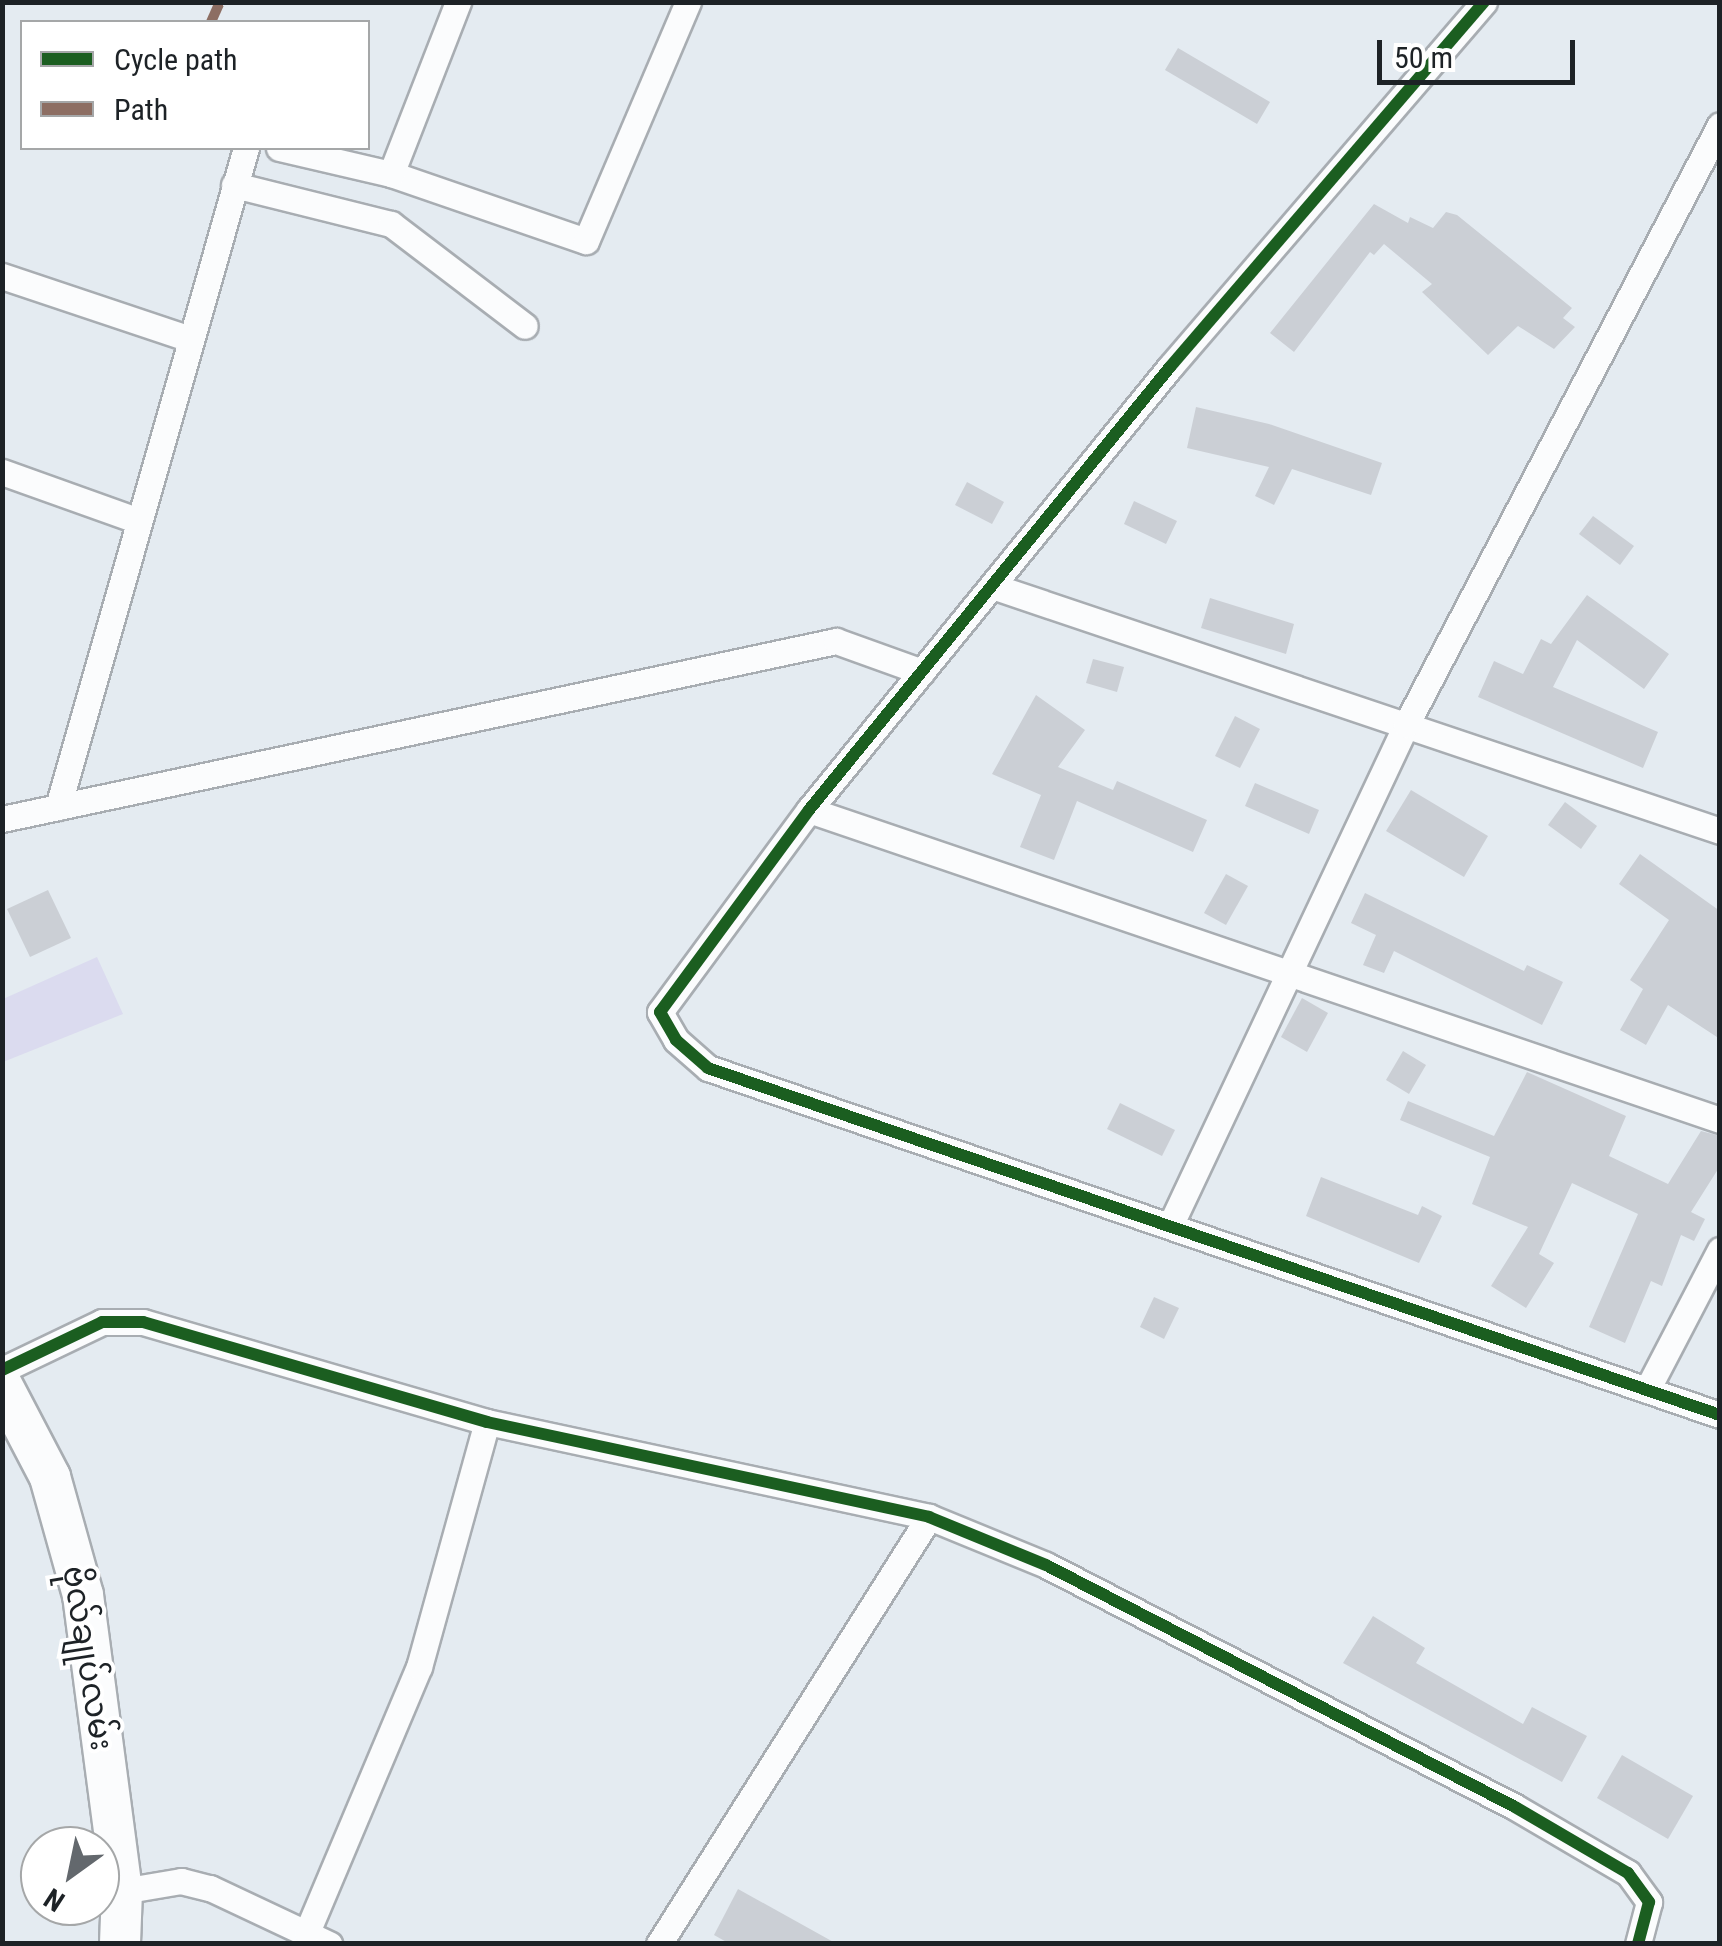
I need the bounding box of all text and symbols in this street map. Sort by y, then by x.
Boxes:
legend [20,20,370,150]
scale bar [1382,20,1580,82]
text: 50 m [1394,40,1453,75]
text: Cycle path [114,42,238,77]
text: Path [114,92,168,127]
street label: ဗိုလ်ချုပ်လမ်း [54,1563,122,1753]
north arrow [20,1826,120,1926]
text: N [38,1881,71,1918]

